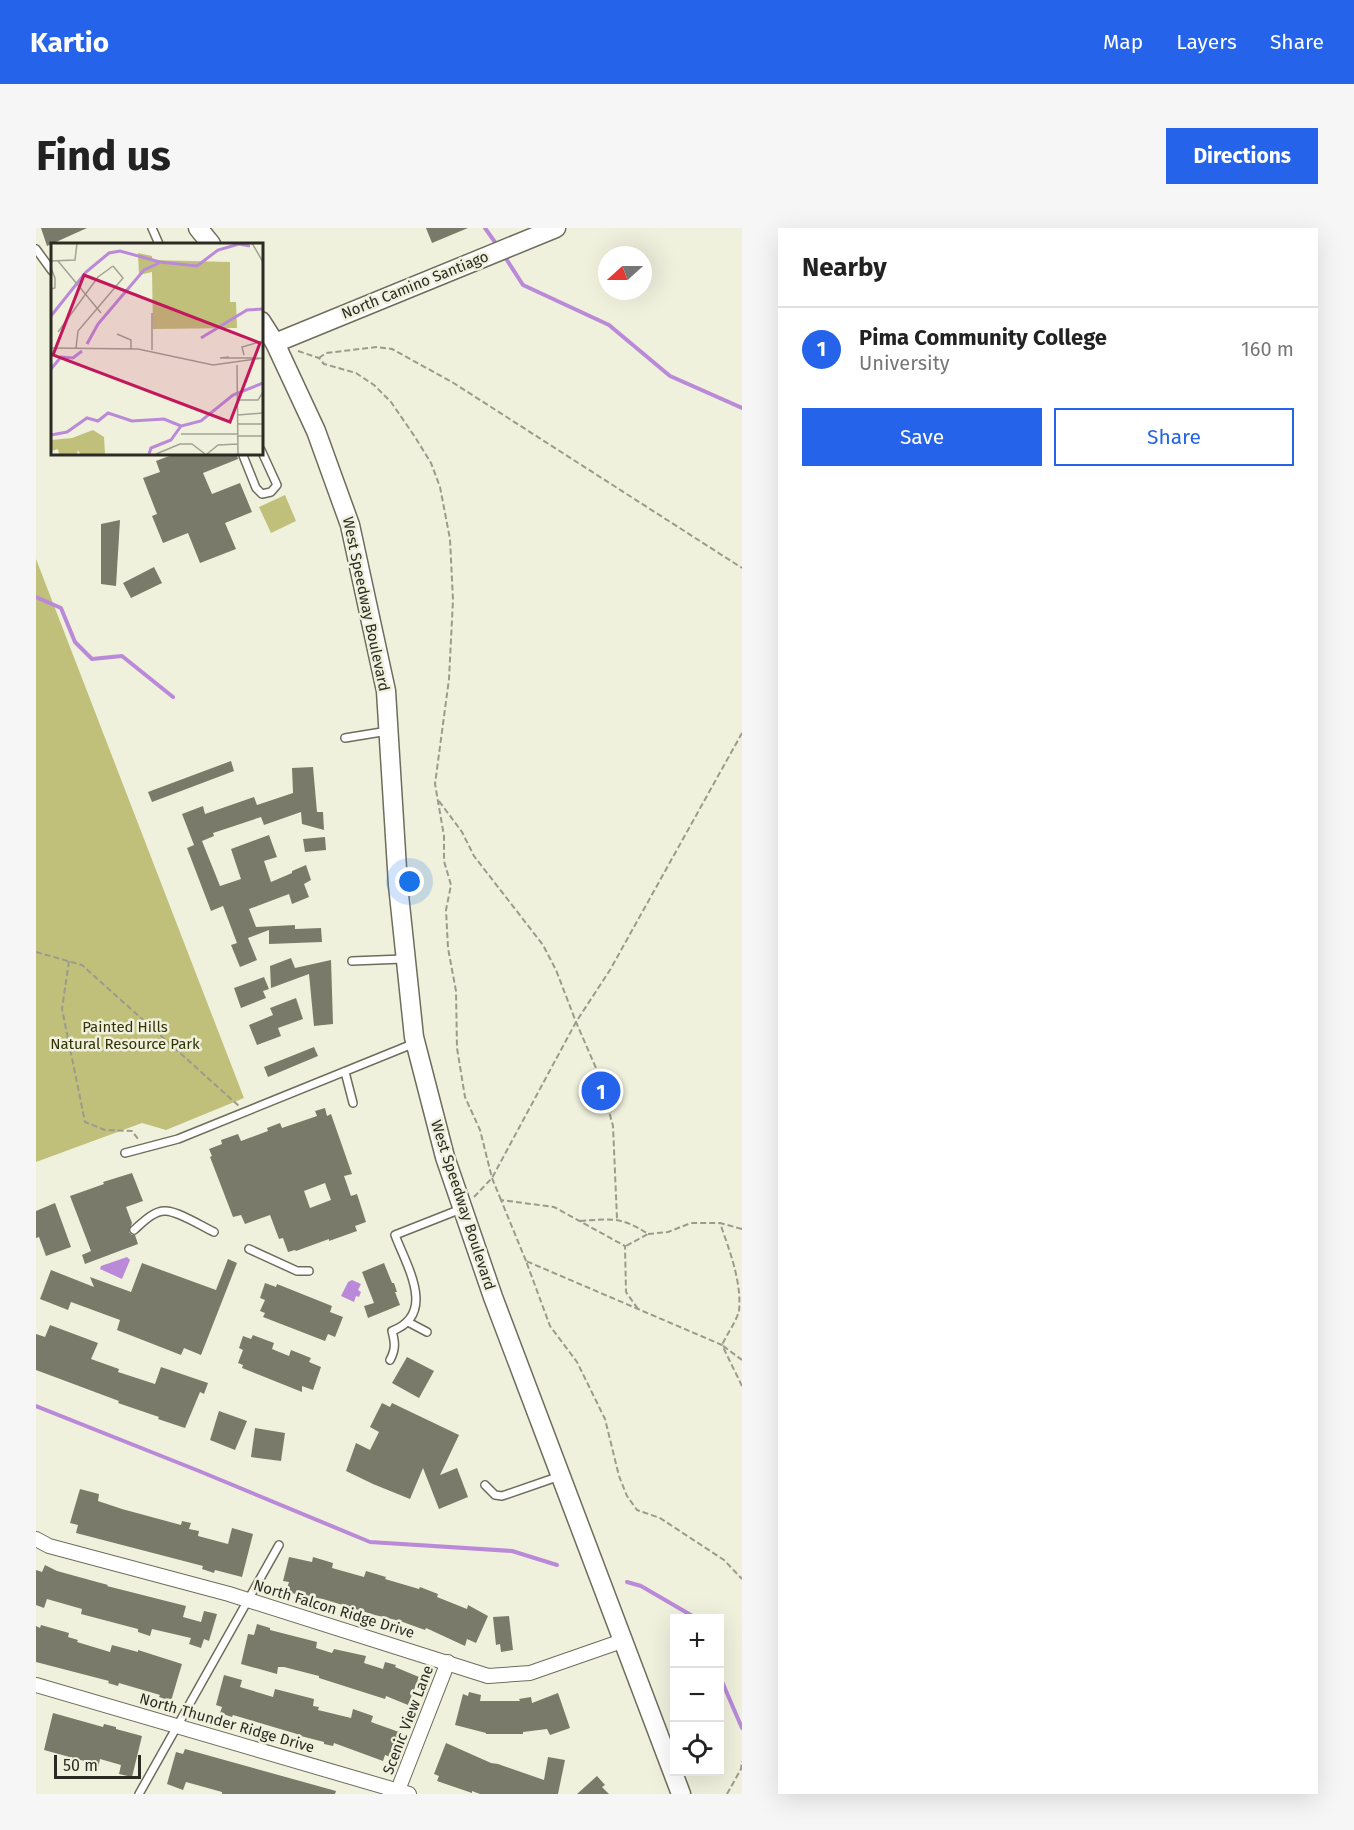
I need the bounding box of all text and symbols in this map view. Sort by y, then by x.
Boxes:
text: Kartio [30,26,109,59]
text: Map [1103,29,1143,55]
text: Layers [1176,29,1237,55]
text: Share [1270,29,1324,55]
button: Directions [1166,128,1318,184]
text: Find us [36,131,171,181]
inset map [51,243,262,454]
north arrow [598,246,652,300]
street label: North Camino Santiago [339,247,491,323]
text: Nearby [802,252,887,283]
text: Pima Community College [859,324,1107,351]
text: 1 [817,337,826,361]
text: 160 m [1241,337,1294,361]
text: University [859,351,950,375]
button: Save [802,408,1042,466]
button: Share [1054,408,1294,466]
street label: West Speedway Boulevard [339,515,393,693]
your location [395,867,424,896]
park label: Painted Hills Natural Resource Park [50,1018,200,1053]
pin: 1 [582,1068,620,1114]
street label: West Speedway Boulevard [427,1118,499,1292]
street label: North Falcon Ridge Drive [251,1576,417,1642]
map controls [670,1614,724,1776]
button: + [670,1614,724,1668]
street label: Scenic View Lane [379,1663,437,1777]
button: − [670,1668,724,1722]
street label: North Thunder Ridge Drive [137,1689,317,1757]
button: locate [670,1722,724,1776]
scale bar [54,1752,141,1780]
text: 50 m [63,1756,98,1775]

